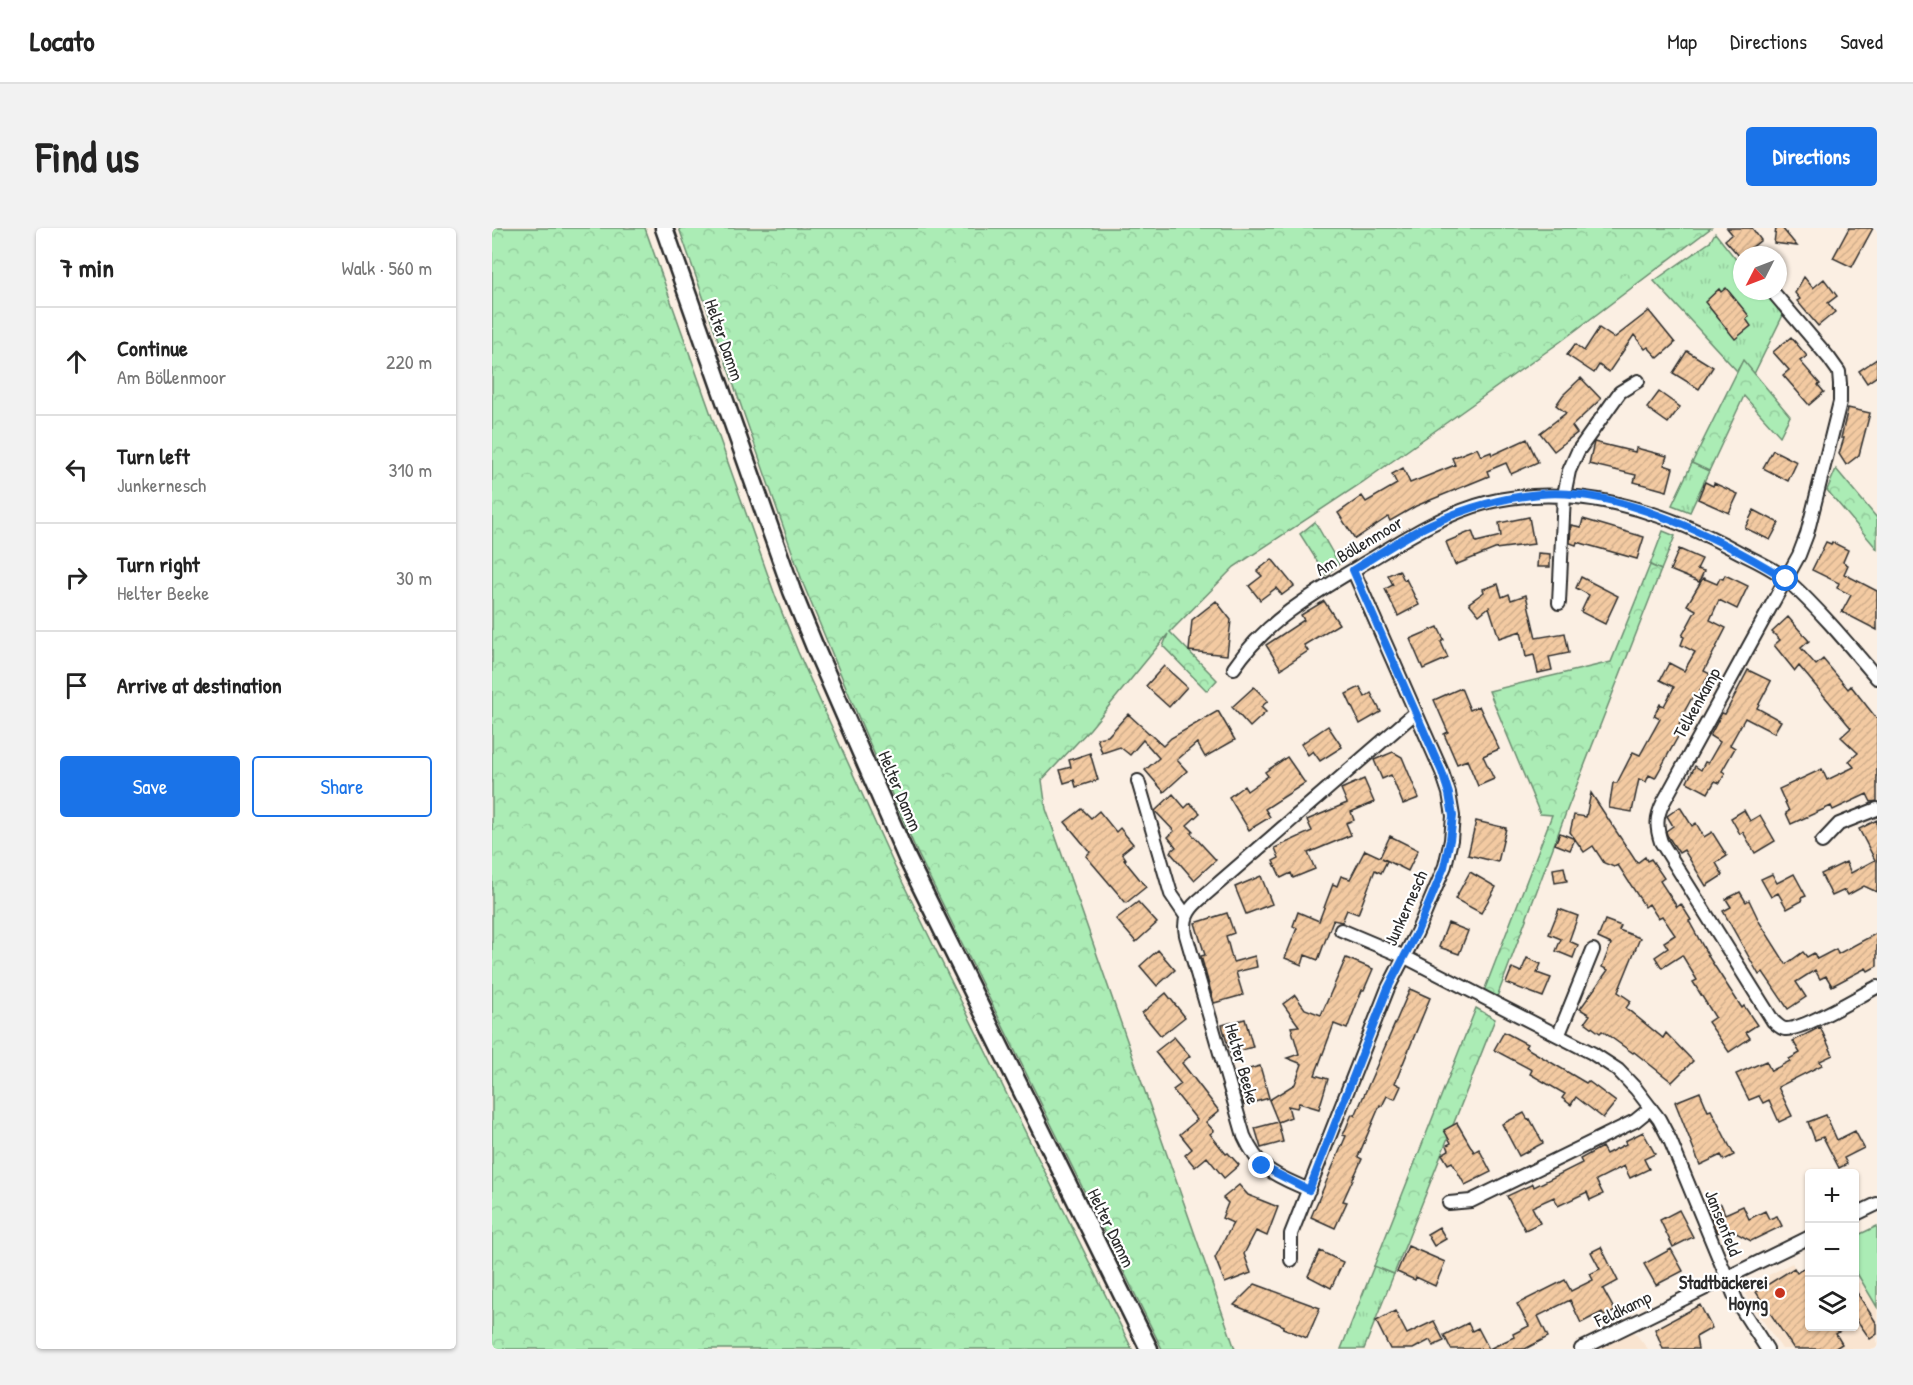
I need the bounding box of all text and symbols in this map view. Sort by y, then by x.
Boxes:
text: Locato [30,22,94,60]
text: Map [1667,27,1697,56]
text: Directions [1730,27,1807,56]
text: Saved [1840,27,1883,56]
button: Directions [1746,127,1877,186]
text: Find us [36,128,139,185]
north arrow [1733,246,1787,300]
text: 7 min [60,250,114,285]
text: Walk · 560 m [341,254,432,281]
street label: Helter Damm [699,296,750,384]
text: Continue [117,333,188,363]
icon: ahead [60,345,93,378]
text: 220 m [386,348,432,375]
text: Am Böllenmoor [117,363,226,390]
text: Turn left [117,441,190,471]
icon: left [60,453,93,486]
text: 310 m [389,456,432,483]
text: Junkernesch [117,471,206,498]
street label: Am Böllenmoor [1310,510,1407,582]
text: Turn right [117,549,200,579]
icon: right [60,561,93,594]
text: 30 m [396,564,432,591]
route start [1772,565,1798,591]
text: Helter Beeke [117,579,209,606]
street label: Telkenkamp [1667,663,1726,743]
icon: arrive [60,669,93,702]
text: Arrive at destination [117,670,282,700]
street label: Helter Damm [872,747,929,835]
button: Save [60,756,240,817]
button: Share [252,756,432,817]
street label: Junkernesch [1378,866,1433,950]
street label: Helter Beeke [1219,1021,1266,1107]
route end [1248,1152,1274,1178]
map controls [1805,1169,1859,1331]
button: + [1805,1169,1859,1223]
street label: Helter Damm [1082,1184,1141,1271]
street label: Jansenfeld [1699,1186,1748,1260]
button: − [1805,1223,1859,1277]
place label: Stadtbäckerei Hoyng [1679,1270,1768,1317]
button: layers [1805,1277,1859,1331]
street label: Feldkamp [1589,1284,1656,1333]
marker: Stadtbäckerei Hoyng [1773,1286,1787,1300]

